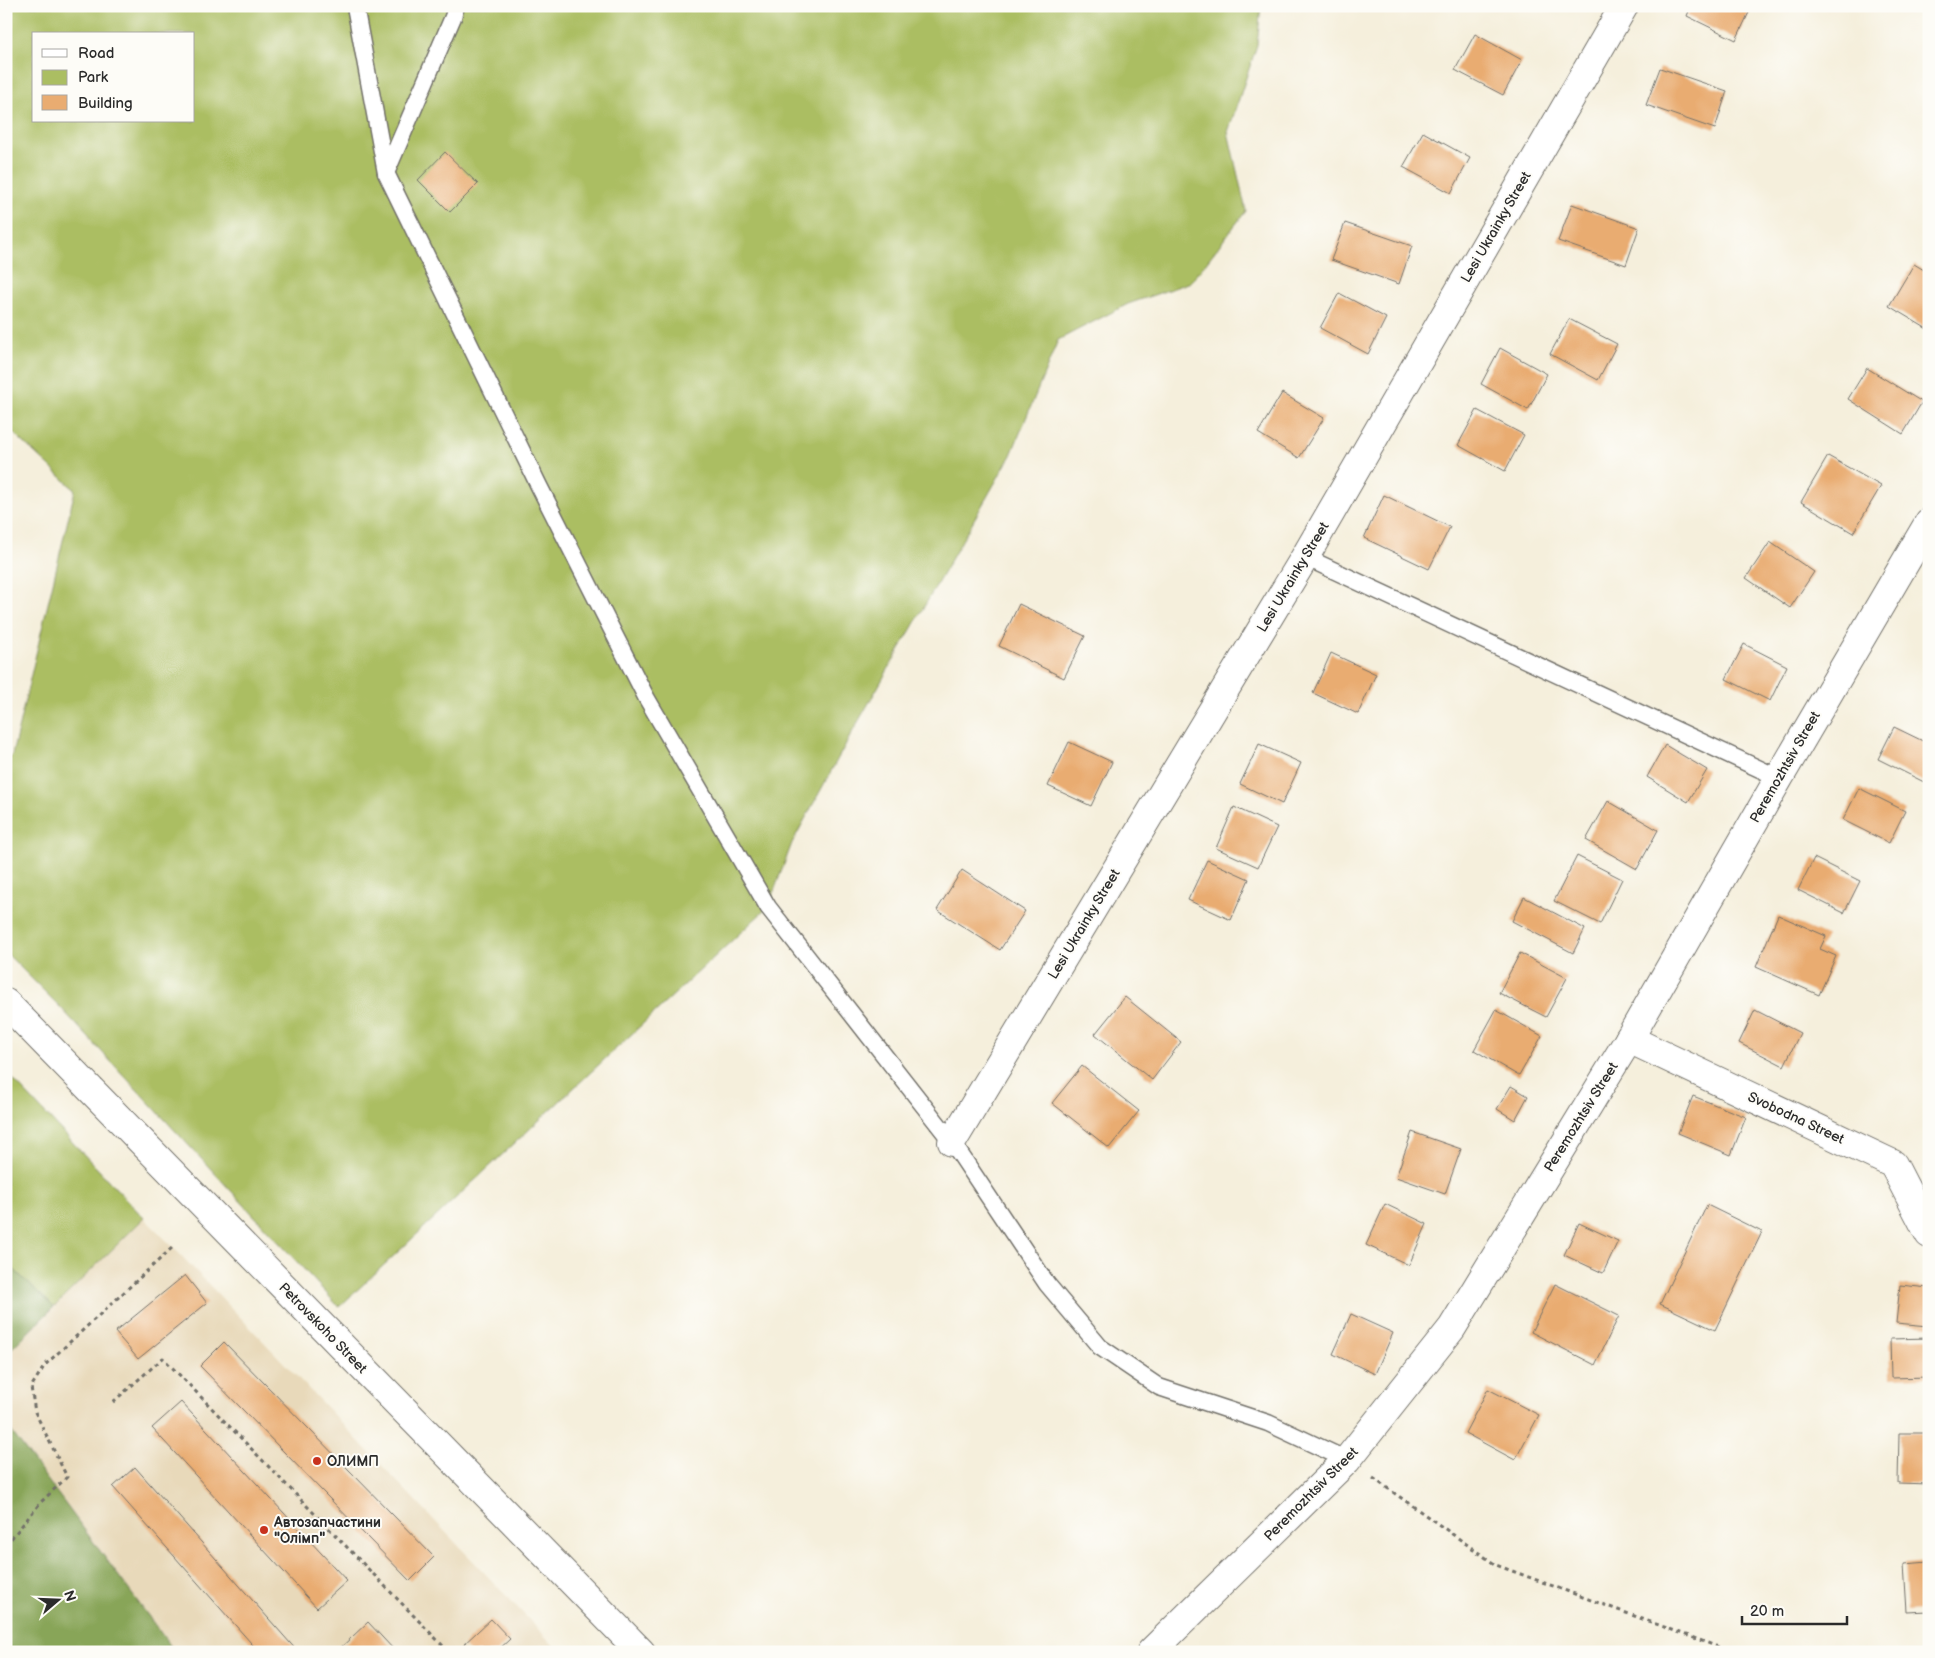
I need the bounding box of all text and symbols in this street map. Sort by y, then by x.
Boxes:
legend [32,32,195,122]
text: Road [78,44,114,63]
text: Park [78,68,109,87]
text: Building [78,94,133,113]
street label: Lesi Ukrainky Street [1457,168,1535,286]
street label: Lesi Ukrainky Street [1253,518,1333,635]
street label: Peremozhtsiv Street [1746,708,1824,826]
street label: Lesi Ukrainky Street [1044,865,1124,982]
street label: Peremozhtsiv Street [1540,1058,1622,1175]
street label: Svobodna Street [1745,1088,1848,1148]
street label: Petrovskoho Street [275,1279,371,1377]
street label: Peremozhtsiv Street [1260,1443,1362,1545]
place label: ОЛИМП [327,1453,379,1470]
marker: ОЛИМП [311,1455,323,1467]
place label: Автозапчастини "Олімп" [273,1514,381,1547]
marker: Автозапчастини "Олімп" [258,1524,270,1536]
north arrow [32,1576,82,1626]
text: N [60,1588,80,1604]
scale bar [1742,1593,1848,1625]
text: 20 m [1750,1602,1784,1621]

